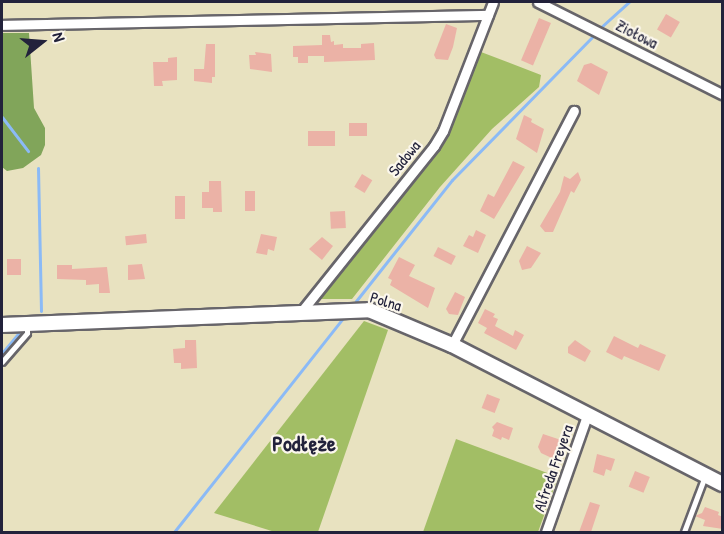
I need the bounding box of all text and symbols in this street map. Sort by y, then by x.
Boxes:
north arrow [12,12,72,72]
street label: Ziołowa [613,15,661,53]
text: N [47,29,71,44]
street label: Sadowa [384,136,424,180]
street label: Polna [368,287,404,315]
street label: Alfreda Freyera [529,422,577,514]
district label: Podłęże [272,431,336,457]

